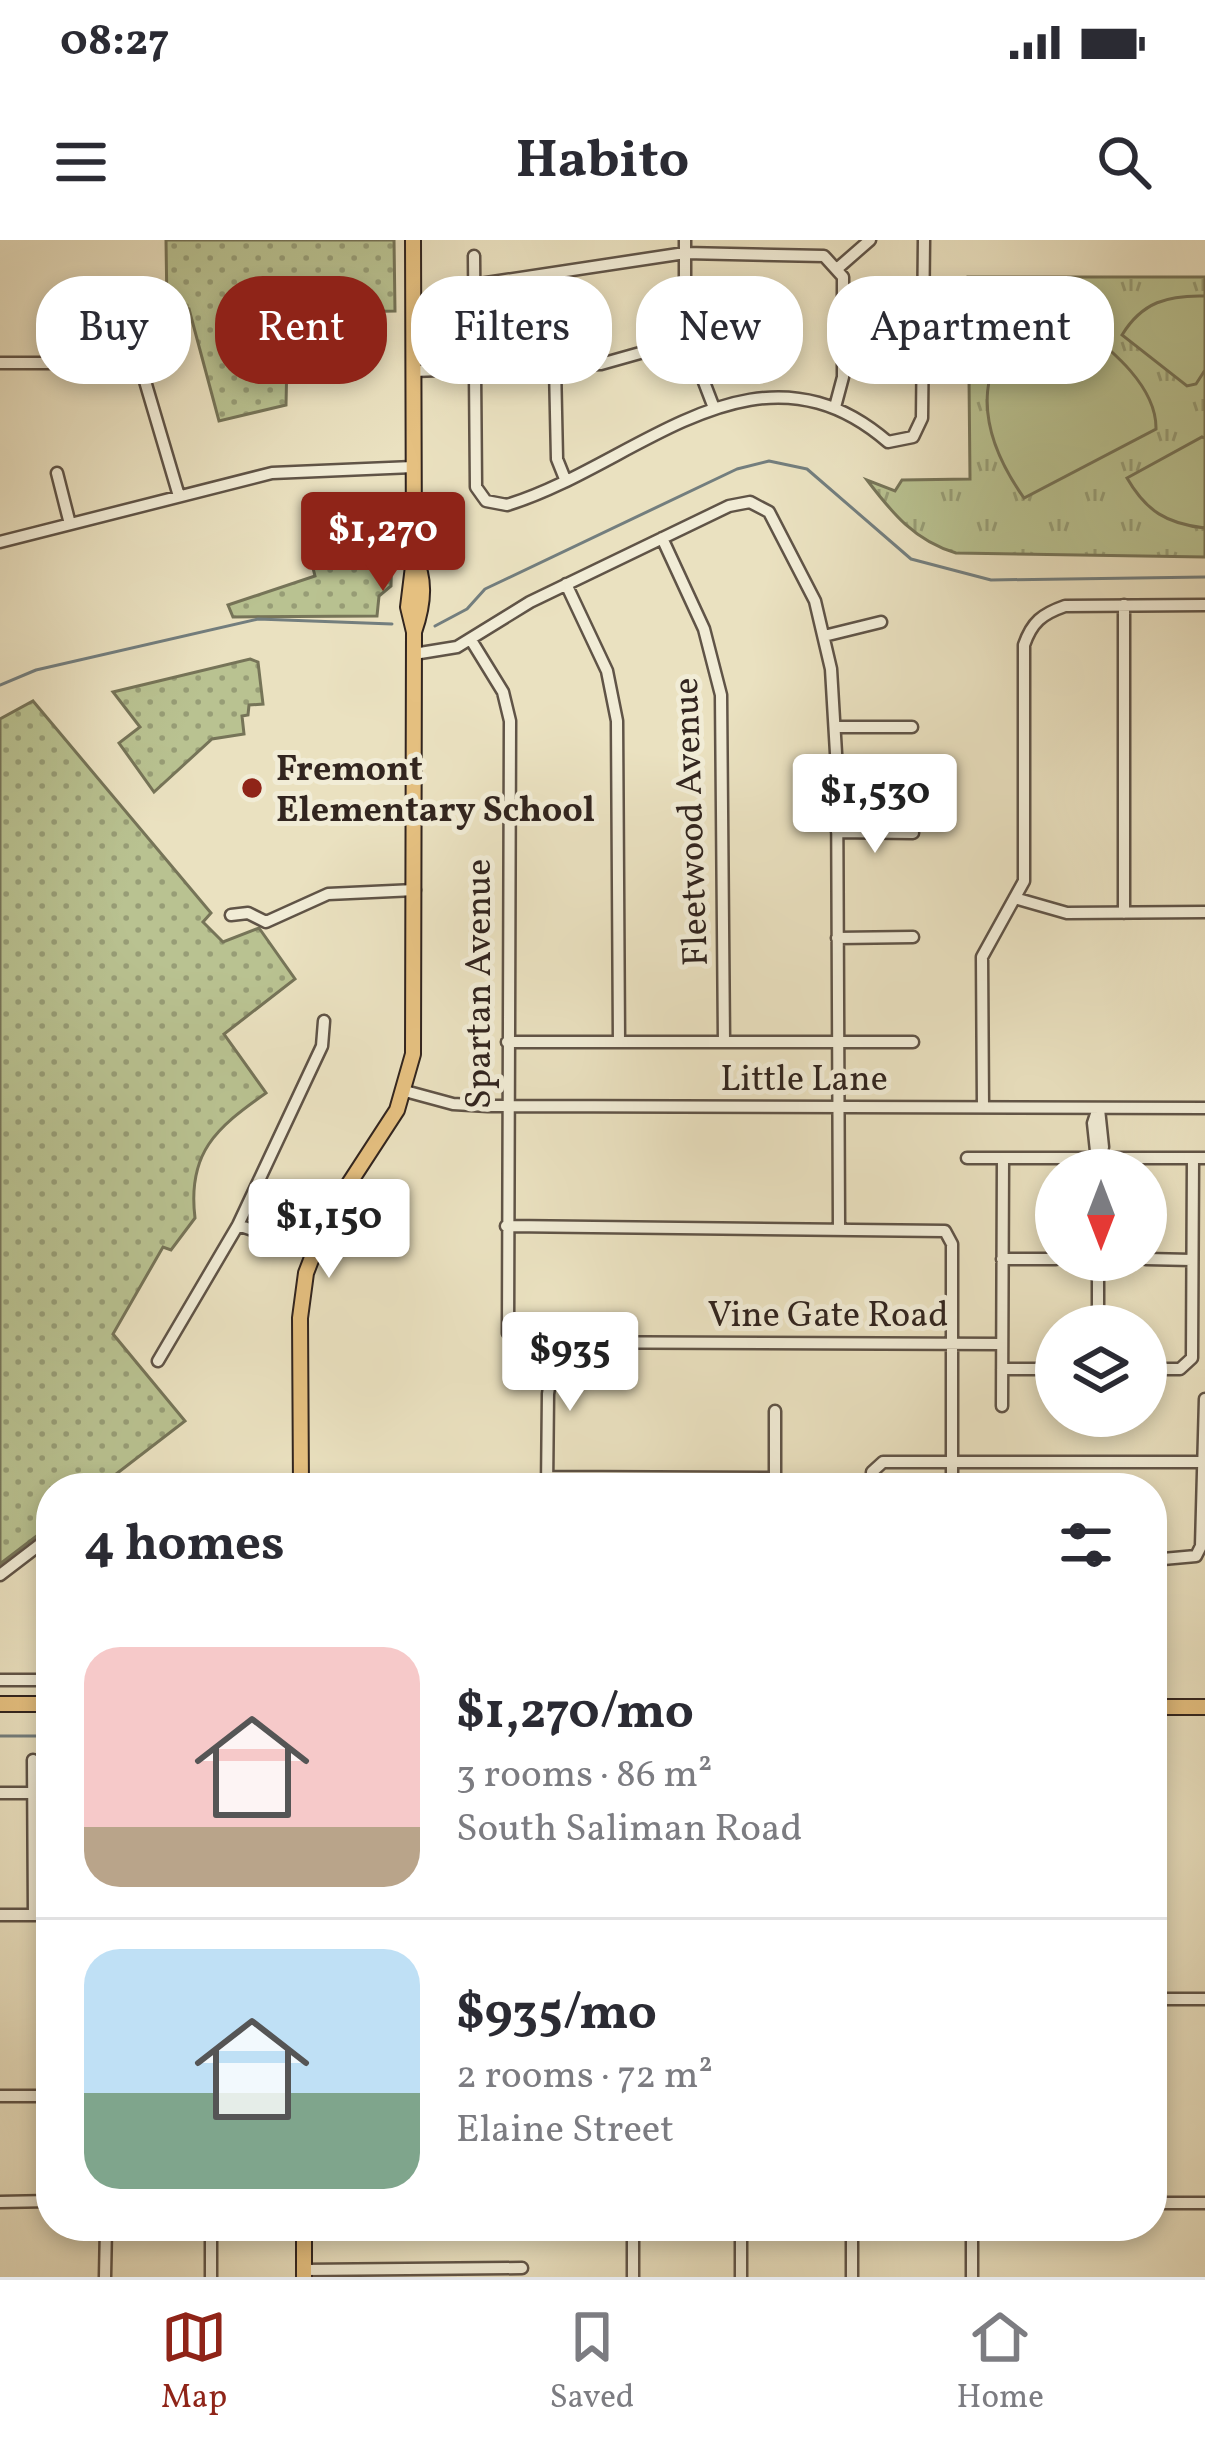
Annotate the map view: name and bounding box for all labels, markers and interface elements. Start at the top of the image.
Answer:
text: 08:27 [60,11,169,74]
text: Habito [516,125,689,200]
icon: menu [48,129,114,195]
icon: search [1091,129,1157,195]
chip: Buy [36,276,191,384]
chip: Rent [215,276,387,384]
chip: Filters [411,276,612,384]
chip: New [636,276,803,384]
chip: Apartment [827,276,1114,384]
pin: $1,270 [285,492,481,594]
text: $1,270 [328,504,438,558]
street label: Fleetwood Avenue [663,677,723,967]
place label: Fremont Elementary School [276,746,595,837]
pin: $1,530 [777,754,973,856]
text: $1,530 [820,766,930,820]
marker: Fremont Elementary School [239,775,265,801]
street label: Spartan Avenue [456,859,506,1109]
street label: Little Lane [720,1056,888,1106]
north arrow [1035,1149,1167,1281]
map controls [1035,1149,1167,1437]
pin: $1,150 [231,1179,427,1281]
text: $1,150 [276,1191,382,1245]
street label: Vine Gate Road [707,1292,949,1342]
button: layers [1035,1305,1167,1437]
pin: $935 [499,1312,641,1414]
text: $935 [529,1324,611,1378]
text: 4 homes [84,1510,285,1581]
icon: filters [1053,1512,1119,1578]
text: $1,270/mo [456,1678,694,1749]
icon: home [180,1695,324,1839]
text: 3 rooms · 86 m² [456,1749,712,1803]
text: South Saliman Road [456,1803,802,1857]
text: $935/mo [456,1979,657,2050]
icon: home [180,1997,324,2141]
text: 2 rooms · 72 m² [456,2050,713,2104]
text: Elaine Street [456,2104,674,2158]
tab: Map [161,2304,227,2422]
tab: Saved [549,2304,634,2422]
tab: Home [957,2304,1044,2422]

